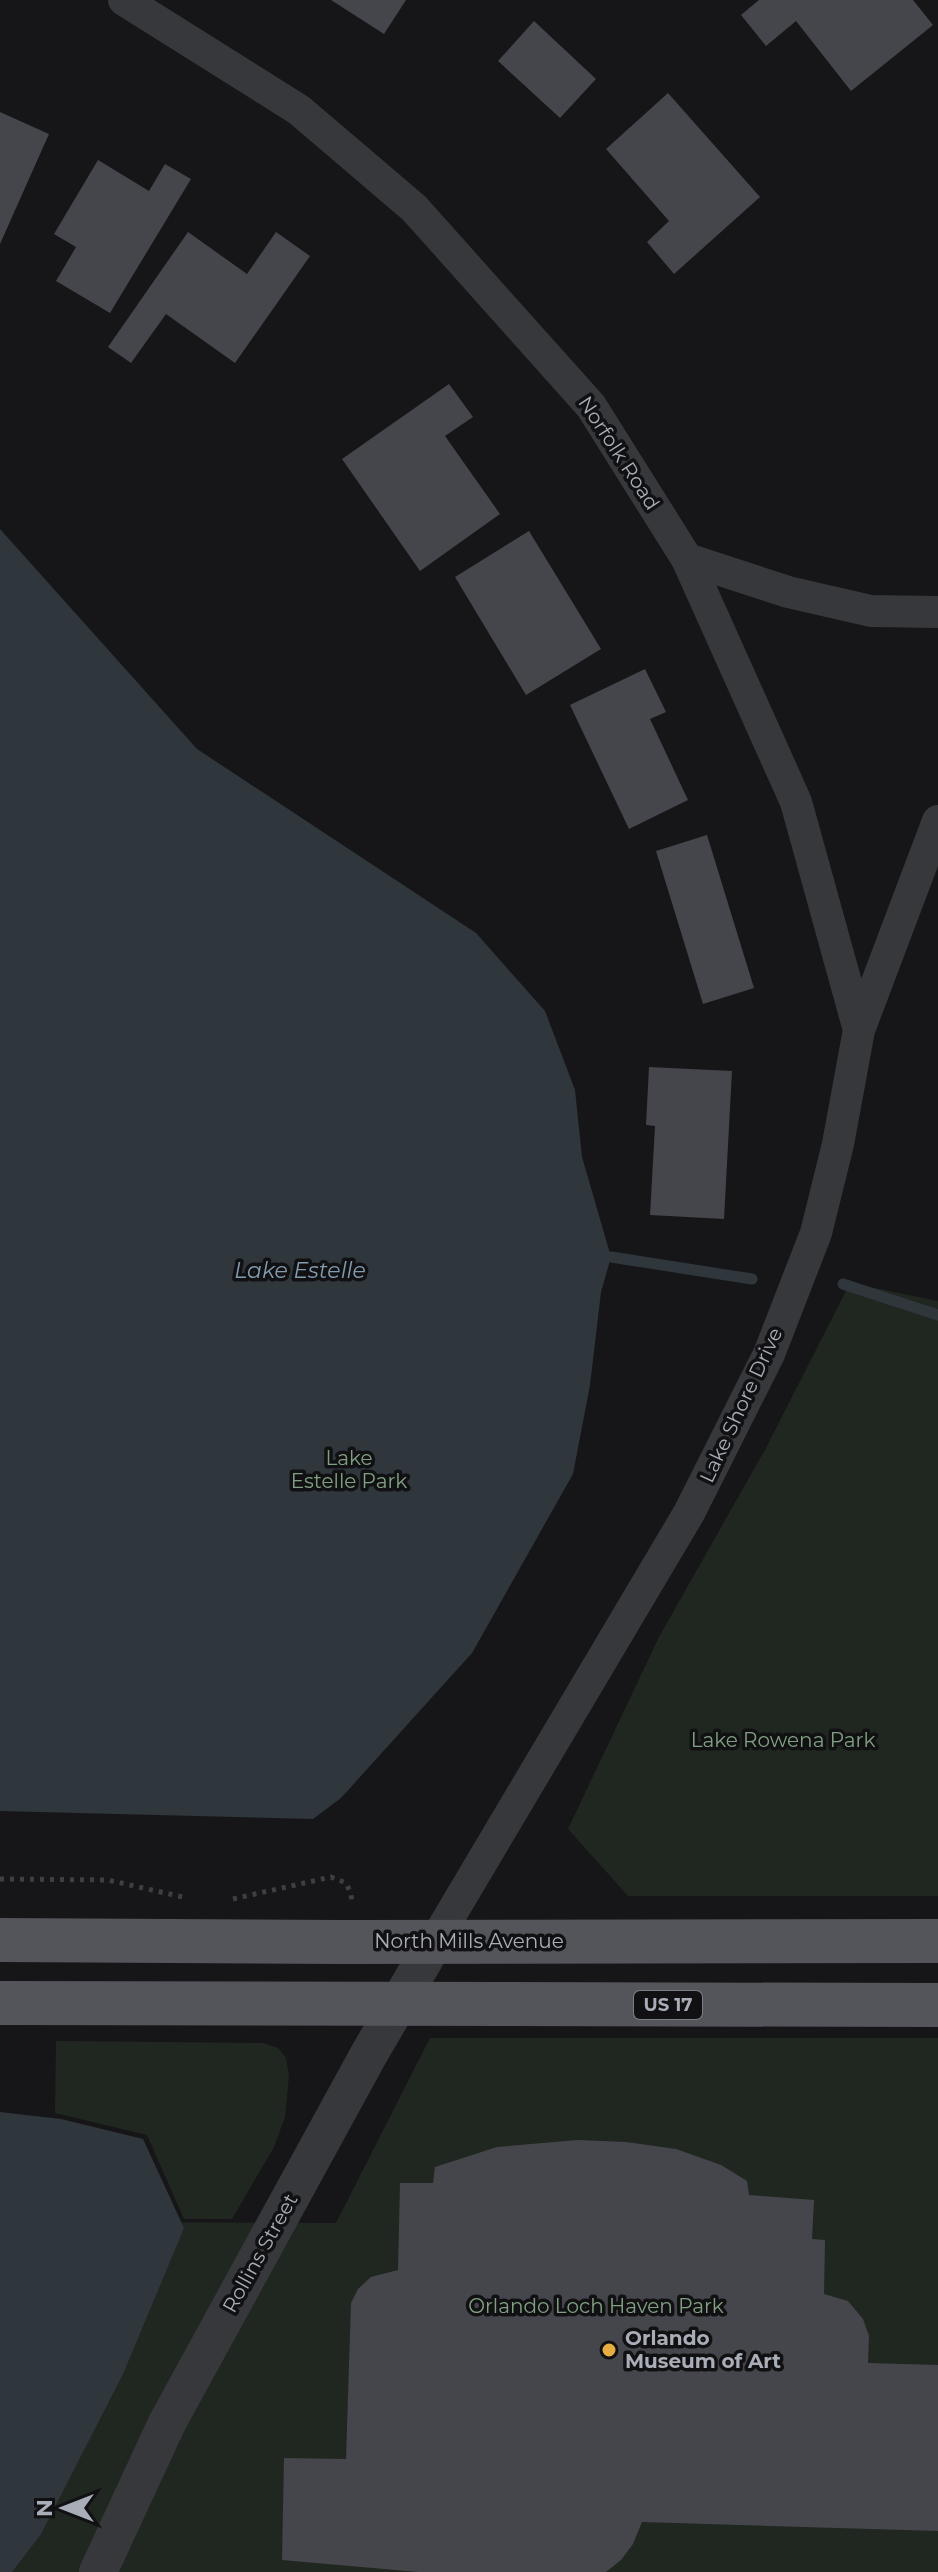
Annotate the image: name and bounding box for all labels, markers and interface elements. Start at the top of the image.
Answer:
street label: Norfolk Road [573,392,665,514]
water label: Lake Estelle [234,1257,366,1284]
street label: Lake Shore Drive [695,1324,787,1486]
park label: Lake Estelle Park [291,1446,407,1493]
park label: Lake Rowena Park [691,1728,875,1752]
street label: North Mills Avenue [374,1929,564,1953]
road number: US 17 [634,1991,702,2019]
street label: Rollins Street [217,2189,303,2317]
park label: Orlando Loch Haven Park [468,2294,724,2318]
place label: Orlando Museum of Art [625,2326,781,2373]
marker: Orlando Museum of Art [600,2341,618,2359]
north arrow [24,2468,104,2548]
text: N [31,2499,58,2517]

